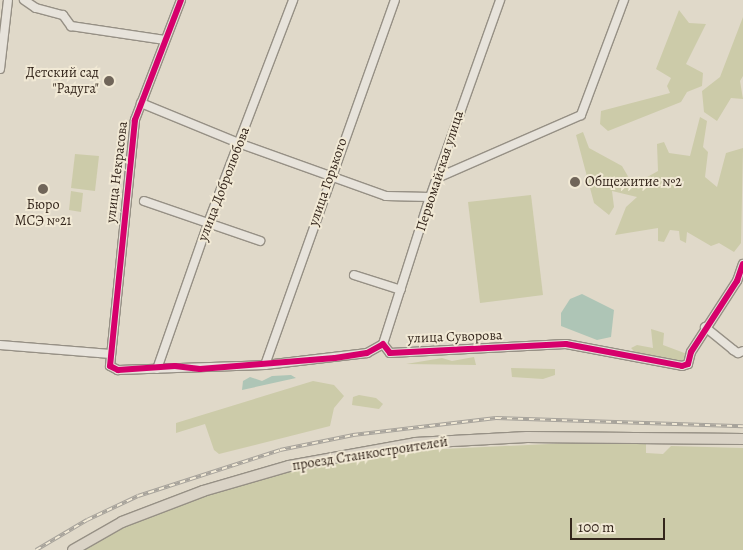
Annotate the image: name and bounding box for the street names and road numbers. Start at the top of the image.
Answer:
street label: Первомайская улица [413,109,467,233]
street label: улица Некрасова [102,120,132,224]
street label: улица Добролюбова [194,124,254,244]
street label: улица Горького [305,136,351,228]
street label: улица Суворова [407,327,503,347]
street label: проезд Станкостроителей [291,433,449,475]

